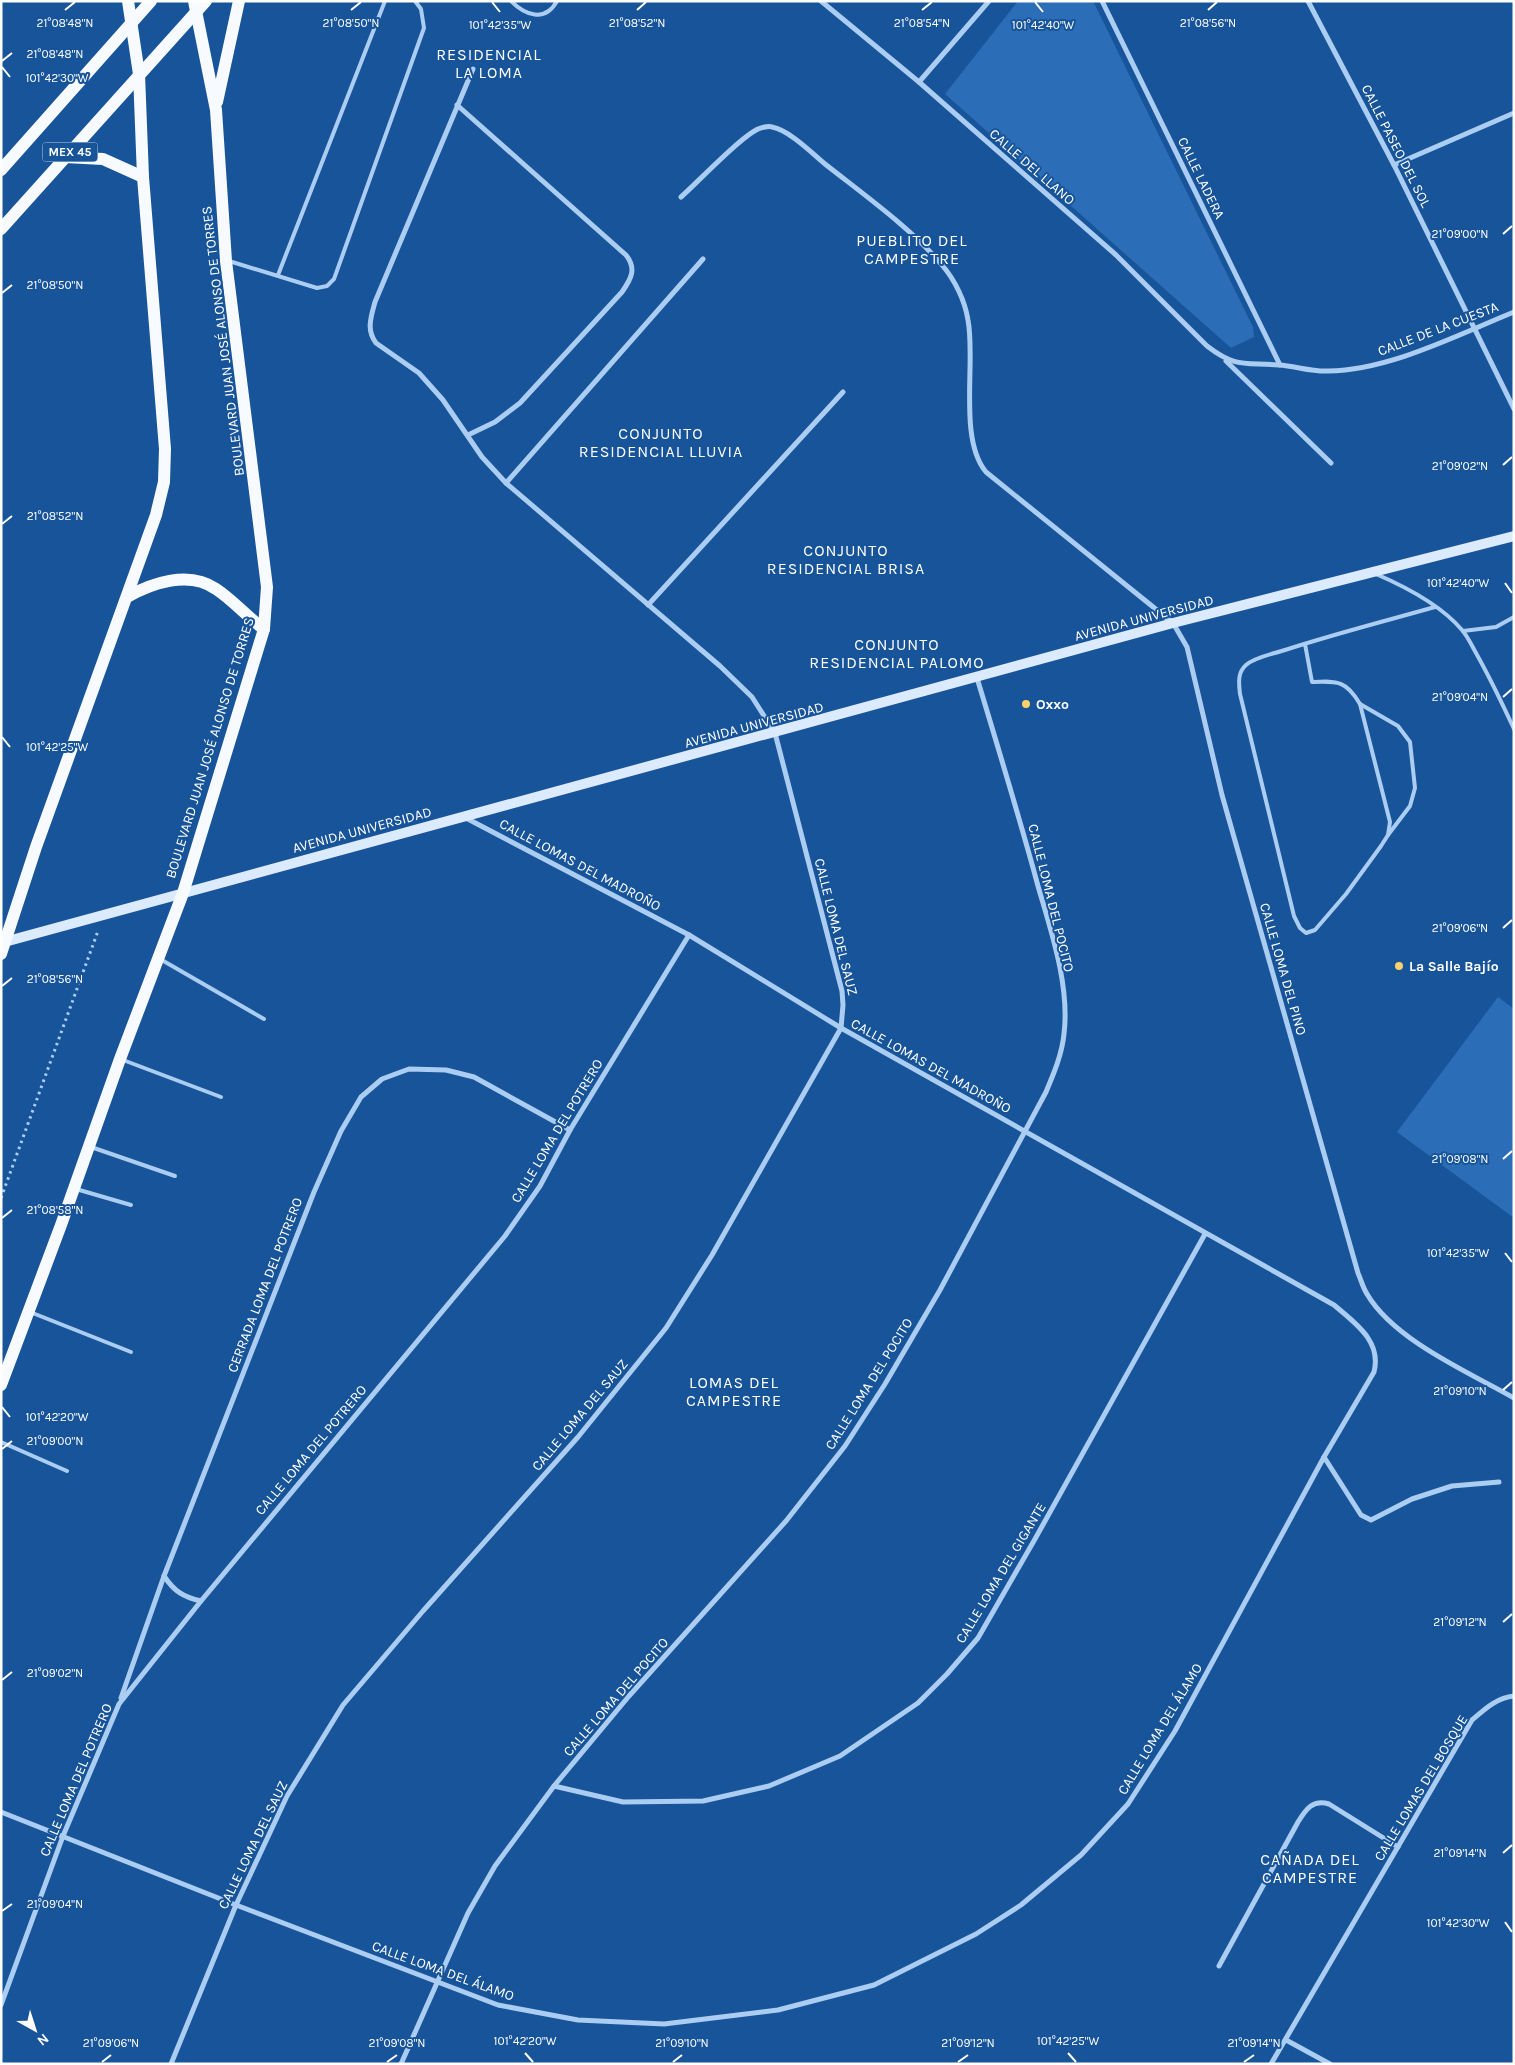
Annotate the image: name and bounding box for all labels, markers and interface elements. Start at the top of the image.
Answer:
text: 21°08'48"N [36,16,94,30]
text: 21°08'50"N [323,16,379,30]
text: 21°08'52"N [609,16,665,30]
text: 21°08'54"N [894,16,950,30]
text: 21°08'56"N [1180,16,1236,30]
text: 101°42'35"W [469,18,532,32]
text: 101°42'40"W [1012,18,1075,32]
district label: RESIDENCIAL LA LOMA [436,45,542,82]
text: 21°08'48"N [26,47,84,61]
text: 101°42'30"W [25,71,89,85]
street label: CALLE PASEO DEL SOL [1358,82,1435,211]
street label: CALLE DEL LLANO [986,125,1078,209]
street label: CALLE LADERA [1174,134,1228,222]
road number: MEX 45 [42,142,98,162]
street label: BOULEVARD JUAN JOSÉ ALONSO DE TORRES [197,205,248,477]
text: 21°09'00"N [1432,227,1488,241]
district label: PUEBLITO DEL CAMPESTRE [856,231,968,268]
text: 21°08'50"N [27,278,83,292]
street label: CALLE DE LA CUESTA [1375,298,1501,360]
district label: CONJUNTO RESIDENCIAL LLUVIA [579,424,743,461]
text: 21°09'02"N [1432,459,1488,473]
text: 21°08'52"N [27,509,83,523]
district label: CONJUNTO RESIDENCIAL BRISA [767,541,925,578]
text: 101°42'40"W [1427,576,1490,590]
street label: AVENIDA UNIVERSIDAD [1073,591,1215,645]
street label: BOULEVARD JUAN JOSÉ ALONSO DE TORRES [161,615,258,881]
district label: CONJUNTO RESIDENCIAL PALOMO [809,635,985,672]
text: 21°09'04"N [1432,690,1488,704]
place label: Oxxo [1036,696,1069,713]
street label: AVENIDA UNIVERSIDAD [683,698,825,752]
marker: Oxxo [1020,698,1032,710]
text: 101°42'25"W [26,740,89,754]
street label: AVENIDA UNIVERSIDAD [291,803,433,857]
street label: CALLE LOMAS DEL MADROÑO [496,815,664,915]
street label: CALLE LOMA DEL POCITO [1024,822,1078,974]
street label: CALLE LOMA DEL SAUZ [811,857,861,997]
street label: CALLE LOMA DEL PINO [1256,901,1310,1037]
text: 21°09'06"N [1432,921,1488,935]
place label: La Salle Bajío [1409,958,1499,975]
marker: La Salle Bajío [1393,960,1405,972]
text: 21°08'56"N [27,972,83,986]
street label: CALLE LOMAS DEL MADROÑO [848,1015,1014,1117]
street label: CALLE LOMA DEL POTRERO [507,1056,607,1206]
text: 21°09'08"N [1431,1152,1489,1166]
street label: CERRADA LOMA DEL POTRERO [224,1195,306,1375]
text: 21°08'58"N [26,1203,84,1217]
text: 101°42'35"W [1427,1246,1490,1260]
street label: CALLE LOMA DEL POCITO [822,1315,916,1453]
street label: CALLE LOMA DEL SAUZ [528,1356,632,1474]
district label: LOMAS DEL CAMPESTRE [686,1373,782,1410]
street label: CALLE LOMA DEL POTRERO [252,1382,370,1518]
text: 21°09'10"N [1433,1384,1487,1398]
text: 101°42'20"W [26,1410,89,1424]
text: 21°09'00"N [27,1434,83,1448]
street label: CALLE LOMA DEL GIGANTE [952,1500,1050,1646]
text: 21°09'12"N [1433,1615,1487,1629]
street label: CALLE LOMA DEL POCITO [560,1634,672,1760]
street label: CALLE LOMA DEL ÁLAMO [1113,1660,1206,1798]
text: 21°09'02"N [27,1666,83,1680]
street label: CALLE LOMA DEL POTRERO [36,1701,116,1859]
street label: CALLE LOMAS DEL BOSQUE [1371,1712,1471,1864]
street label: CALLE LOMA DEL SAUZ [215,1778,291,1912]
text: 21°09'14"N [1433,1846,1487,1860]
district label: CAÑADA DEL CAMPESTRE [1260,1850,1360,1887]
text: 21°09'04"N [27,1897,83,1911]
text: 101°42'30"W [1426,1916,1490,1930]
street label: CALLE LOMA DEL ÁLAMO [370,1936,517,2005]
north arrow [10,2005,60,2055]
text: N [34,2030,52,2049]
text: 101°42'20"W [494,2034,557,2048]
text: 101°42'25"W [1037,2034,1100,2048]
text: 21°09'06"N [83,2036,139,2050]
text: 21°09'08"N [368,2036,426,2050]
text: 21°09'10"N [655,2036,709,2050]
text: 21°09'12"N [941,2036,995,2050]
text: 21°09'14"N [1227,2036,1281,2050]

